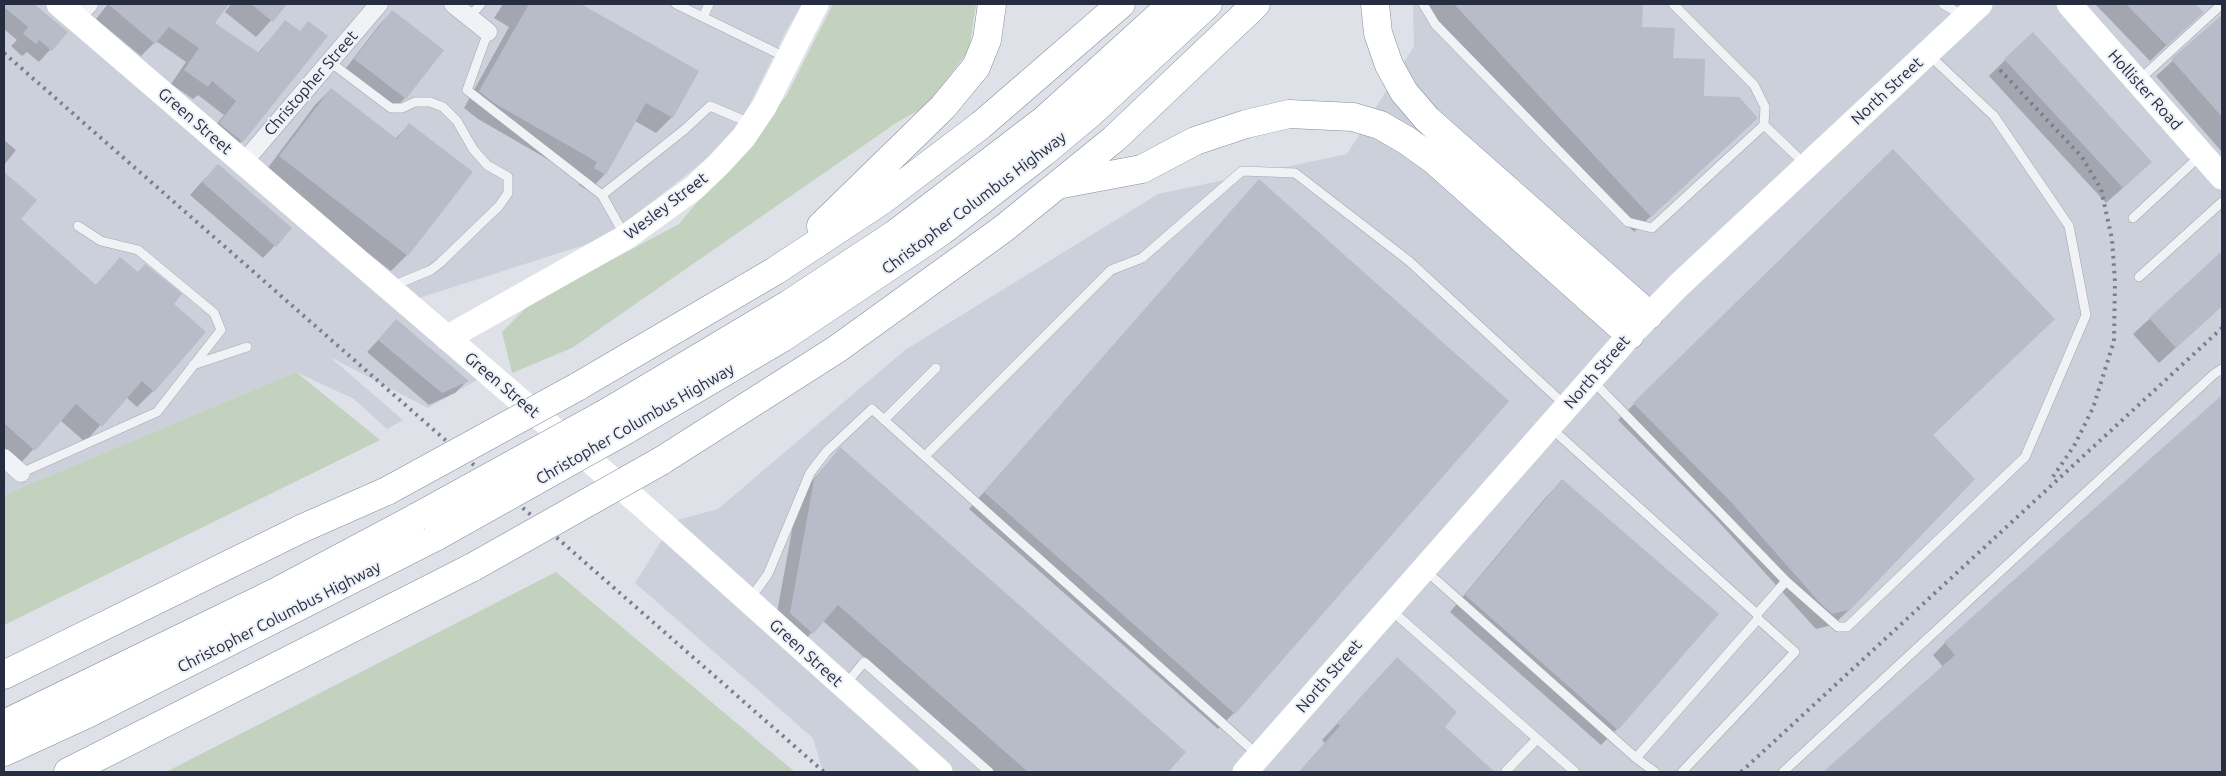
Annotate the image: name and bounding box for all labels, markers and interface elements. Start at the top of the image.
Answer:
street label: Christopher Street [260,26,362,140]
street label: Hollister Road [2104,46,2186,134]
street label: North Street [1847,53,1927,129]
street label: Green Street [154,84,236,158]
street label: Christopher Columbus Highway [878,127,1070,279]
street label: Wesley Street [621,168,711,244]
street label: North Street [1560,332,1634,412]
street label: Green Street [461,348,543,422]
street label: Christopher Columbus Highway [533,359,737,489]
street label: Christopher Columbus Highway [174,557,384,677]
street label: Green Street [765,615,847,691]
street label: North Street [1292,636,1366,716]

